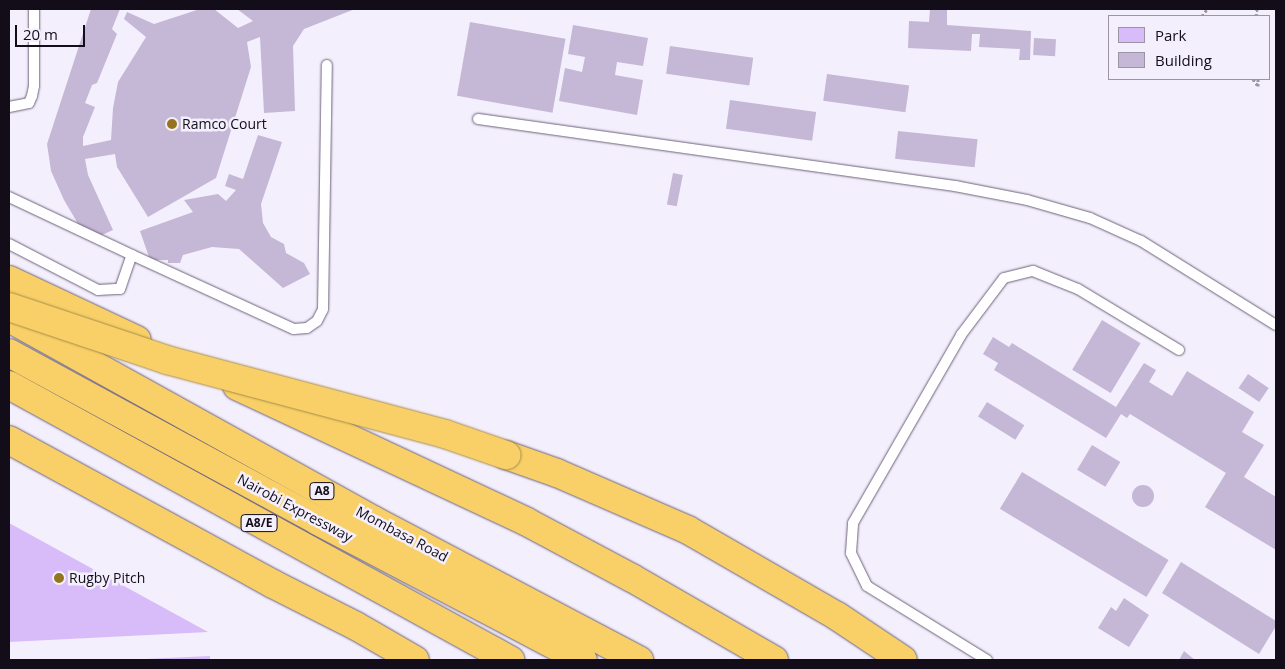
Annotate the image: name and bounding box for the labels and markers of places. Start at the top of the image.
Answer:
place label: Ramco Court [182,116,267,132]
marker: Ramco Court [166,118,178,130]
place label: Rugby Pitch [69,570,145,586]
marker: Rugby Pitch [53,572,65,584]

